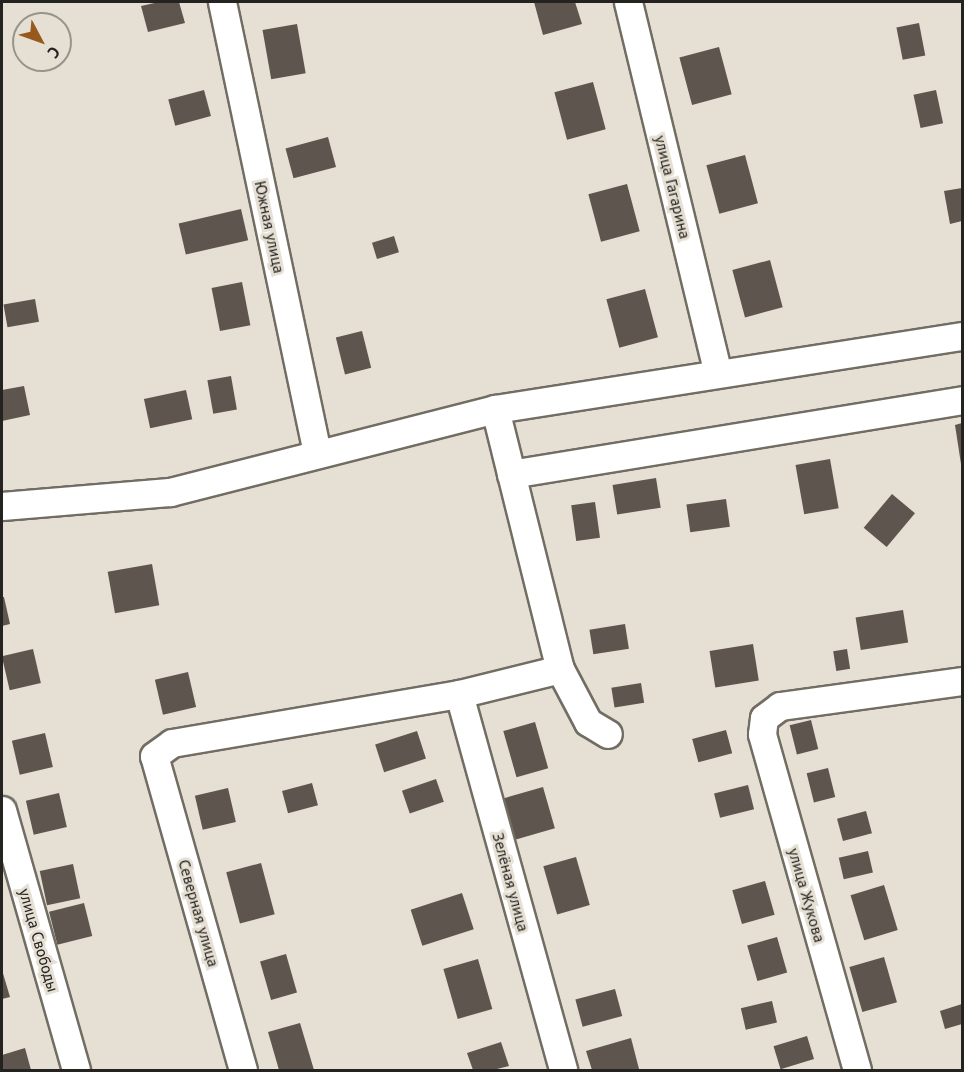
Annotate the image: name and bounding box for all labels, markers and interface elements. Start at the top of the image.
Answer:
north arrow [12,12,72,72]
text: С [44,43,65,62]
street label: улица Гагарина [651,133,695,241]
street label: Южная улица [251,179,289,275]
street label: Зелёная улица [489,830,533,934]
street label: улица Жукова [784,846,830,944]
street label: Северная улица [175,857,223,969]
street label: улица Свободы [15,886,63,994]

